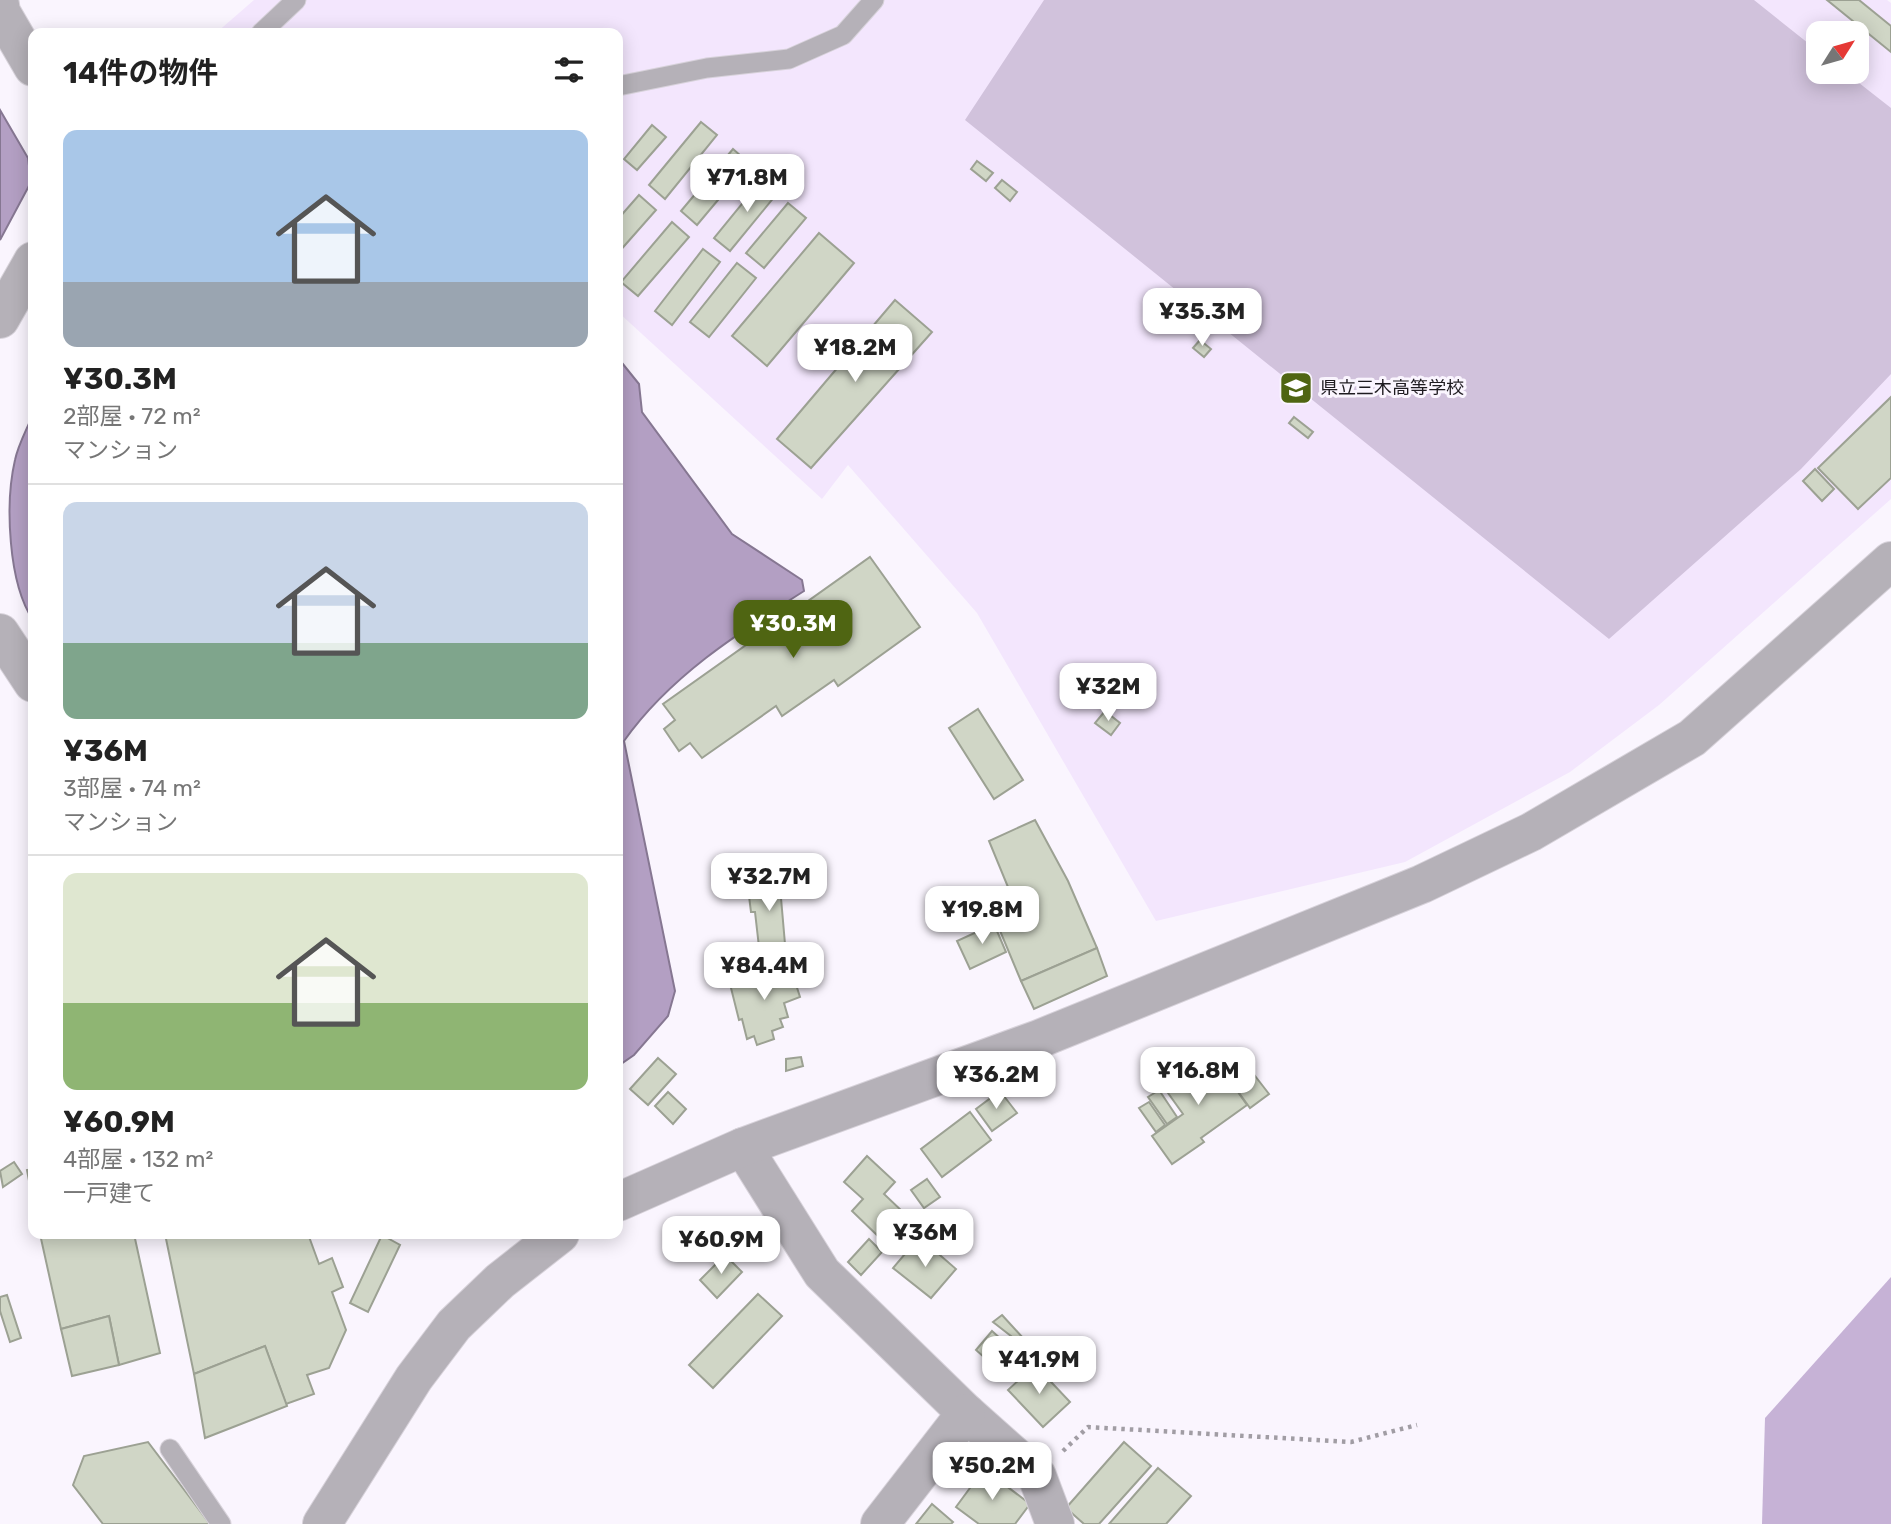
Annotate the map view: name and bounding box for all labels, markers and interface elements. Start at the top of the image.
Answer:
north arrow [1806,21,1869,84]
map controls [1806,21,1869,84]
icon: filters [550,51,588,89]
text: 14件の物件 [63,55,218,91]
pin: ¥71.8M [690,154,804,214]
text: ¥71.8M [706,163,788,191]
icon: home [263,176,389,302]
pin: ¥35.3M [1145,288,1259,348]
text: ¥35.3M [1159,297,1245,325]
pin: ¥18.2M [798,324,912,384]
text: ¥18.2M [813,333,897,361]
text: ¥30.3M [63,361,177,397]
school or university icon: 県立三木高等学校 [1277,369,1315,407]
place label: 県立三木高等学校 [1320,377,1464,399]
text: 2部屋 · 72 m² [63,402,201,430]
text: マンション [63,436,178,464]
icon: home [263,548,389,674]
pin: ¥30.3M [736,600,850,660]
text: ¥30.3M [749,609,837,637]
pin: ¥32M [1067,664,1149,723]
text: ¥32M [1076,672,1141,700]
text: ¥36M [63,733,148,769]
text: 3部屋 · 74 m² [63,774,201,802]
text: マンション [63,808,178,836]
pin: ¥32.7M [712,853,826,913]
text: ¥32.7M [727,862,811,890]
pin: ¥19.8M [925,886,1039,946]
text: ¥19.8M [941,895,1023,923]
icon: home [263,919,389,1045]
pin: ¥84.4M [707,942,821,1002]
text: ¥84.4M [720,951,808,979]
pin: ¥16.8M [1141,1048,1255,1107]
pin: ¥36.2M [939,1052,1053,1111]
text: ¥16.8M [1156,1056,1240,1084]
text: ¥36.2M [953,1060,1039,1088]
text: ¥60.9M [63,1104,175,1140]
text: 4部屋 · 132 m² [63,1145,213,1173]
text: 一戸建て [63,1179,155,1207]
pin: ¥36M [884,1210,966,1269]
pin: ¥60.9M [664,1216,778,1276]
text: ¥36M [892,1218,958,1246]
text: ¥60.9M [678,1225,764,1253]
pin: ¥41.9M [982,1336,1096,1396]
text: ¥41.9M [998,1345,1080,1373]
pin: ¥50.2M [935,1442,1049,1502]
text: ¥50.2M [949,1451,1035,1479]

